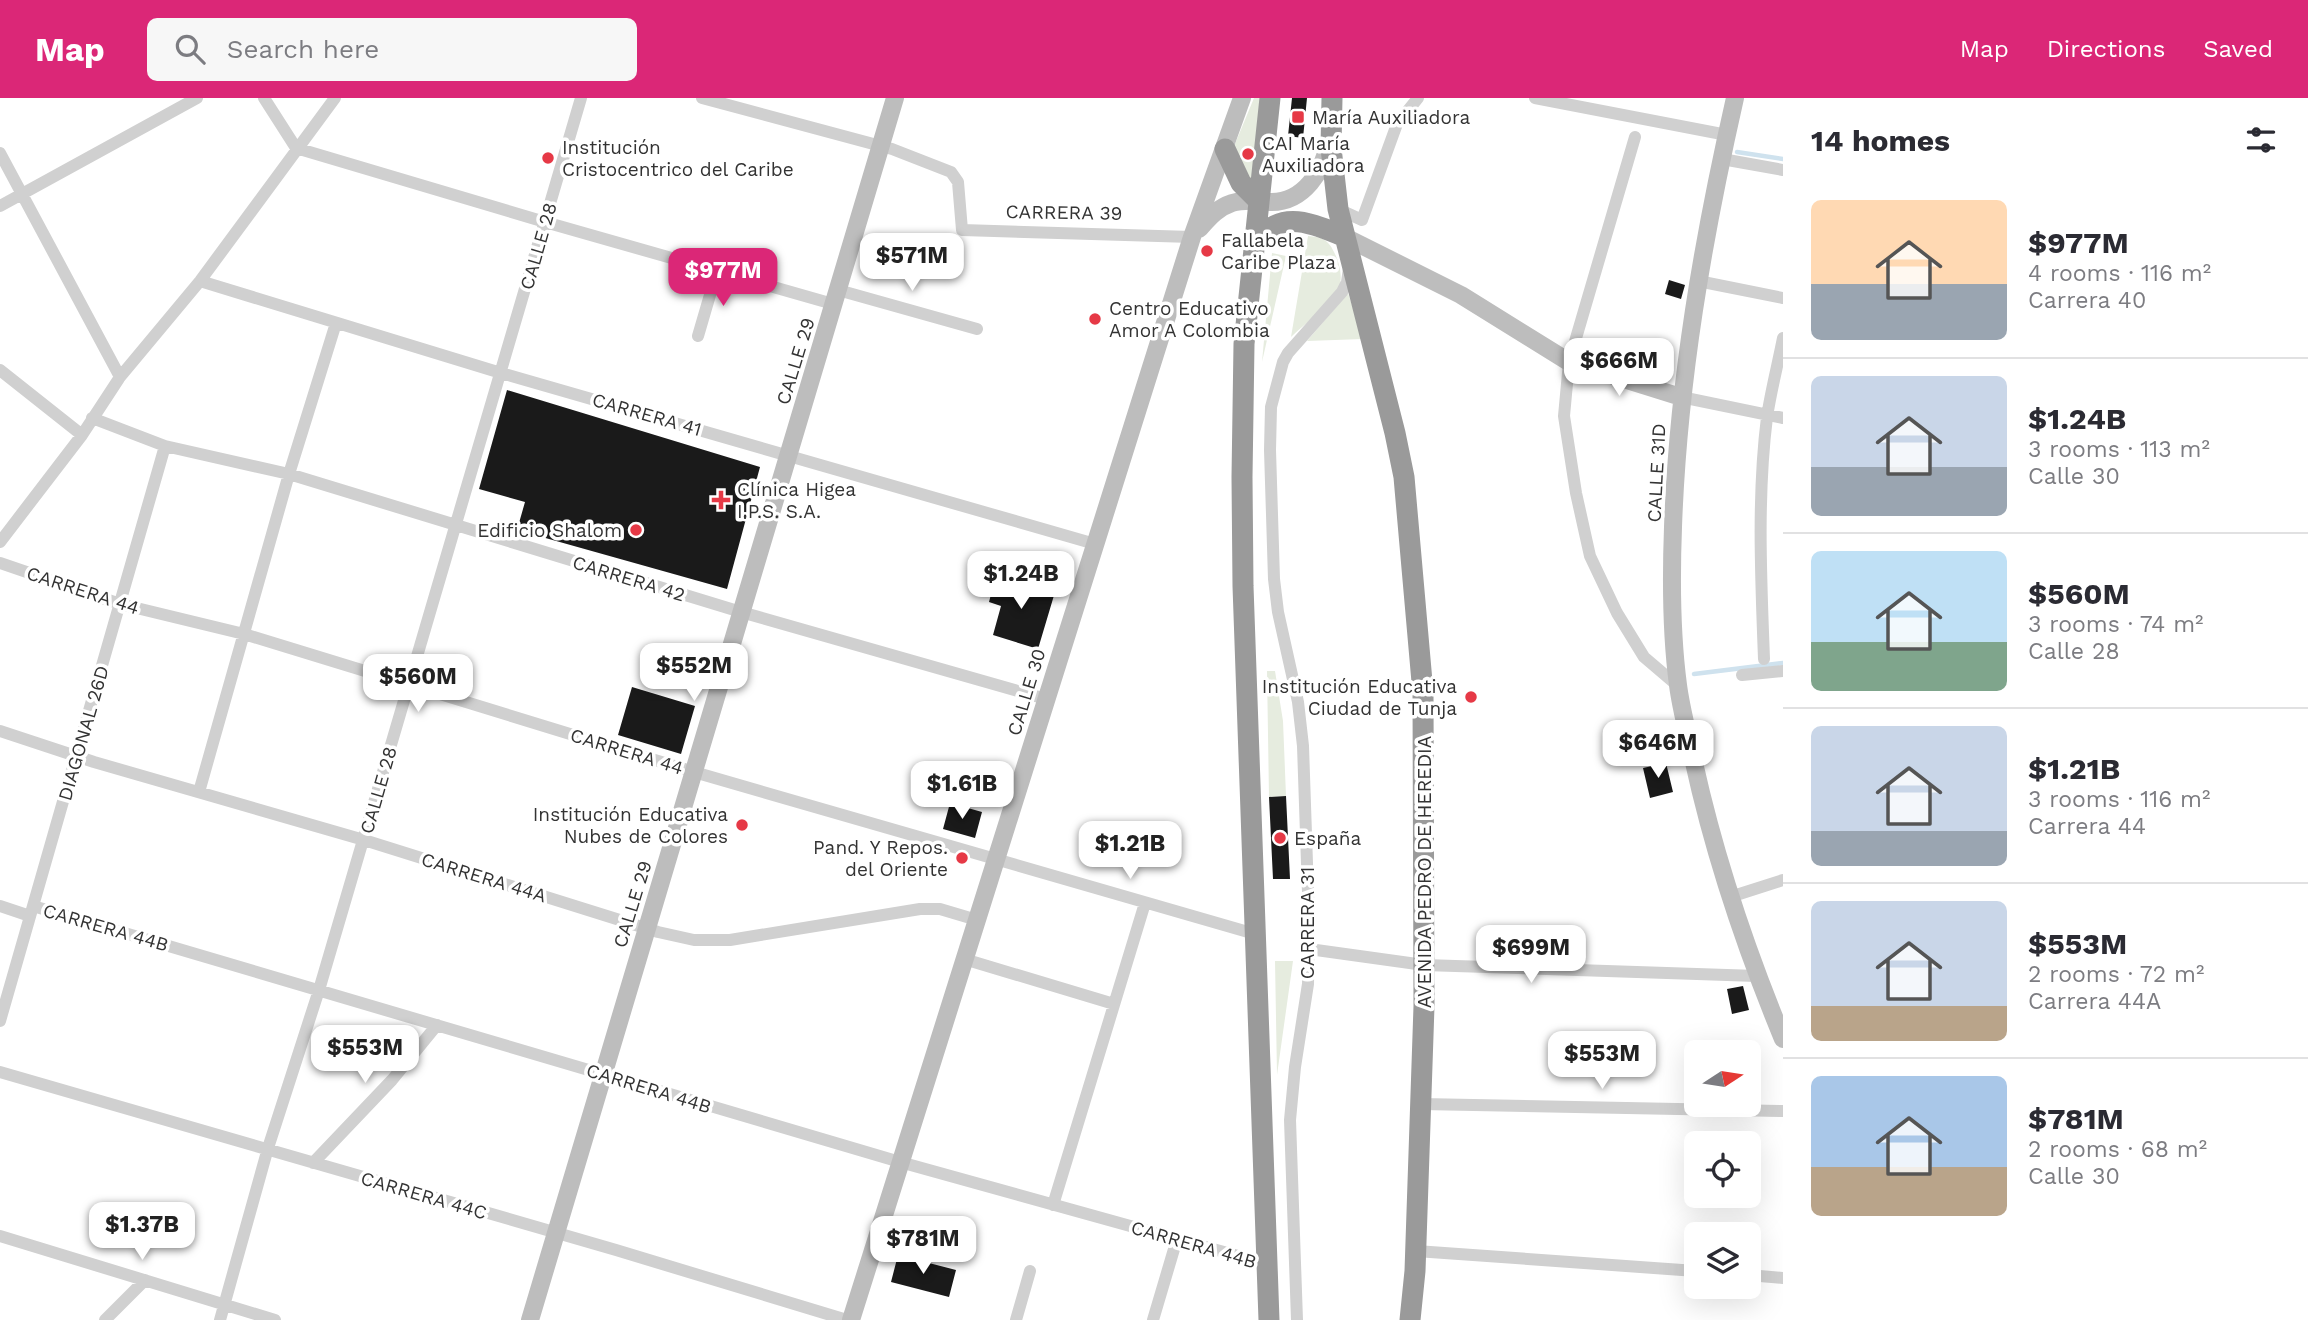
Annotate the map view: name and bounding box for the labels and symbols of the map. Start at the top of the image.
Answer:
place label: María Auxiliadora [1312,106,1470,129]
marker: María Auxiliadora [1290,109,1306,125]
place label: CAI María Auxiliadora [1262,132,1365,177]
place label: Institución Cristocentrico del Caribe [562,136,794,181]
marker: CAI María Auxiliadora [1240,146,1256,162]
marker: Institución Cristocentrico del Caribe [540,150,556,166]
street label: CALLE 28 [515,200,562,292]
street label: CARRERA 39 [1005,200,1123,225]
place label: Fallabela Caribe Plaza [1221,229,1336,274]
pin: $571M [863,234,961,293]
marker: Fallabela Caribe Plaza [1199,243,1215,259]
pin: $977M [674,248,772,308]
place label: Centro Educativo Amor A Colombia [1109,297,1270,342]
marker: Centro Educativo Amor A Colombia [1087,311,1103,327]
street label: CALLE 29 [771,315,820,407]
pin: $666M [1570,338,1668,398]
street label: CARRERA 41 [590,388,704,441]
street label: CALLE 31D [1642,423,1671,523]
place label: Clínica Higea I.P.S. S.A. [737,478,856,523]
marker: Clínica Higea I.P.S. S.A. [711,490,731,510]
place label: Edificio Shalom [477,519,622,542]
marker: Edificio Shalom [628,522,644,538]
street label: CARRERA 42 [570,550,688,607]
pin: $1.24B [964,552,1078,611]
street label: CARRERA 44 [24,561,142,620]
pin: $552M [645,644,743,703]
street label: CALLE 30 [1002,646,1051,738]
pin: $560M [369,654,467,714]
street label: DIAGONAL 26D [53,663,114,803]
place label: Institución Educativa Ciudad de Tunja [1262,675,1457,720]
marker: Institución Educativa Ciudad de Tunja [1463,689,1479,705]
pin: $646M [1609,720,1707,780]
street label: CARRERA 44 [568,723,686,780]
street label: AVENIDA PEDRO DE HEREDIA [1413,735,1436,1008]
street label: CALLE 28 [355,744,402,836]
pin: $1.61B [905,762,1019,821]
place label: Institución Educativa Nubes de Colores [533,803,728,848]
marker: Institución Educativa Nubes de Colores [734,817,750,833]
pin: $1.21B [1073,822,1187,881]
place label: España [1294,827,1362,850]
marker: España [1272,830,1288,846]
place label: Pand. Y Repos. del Oriente [813,836,948,881]
street label: CARRERA 44A [419,848,550,908]
marker: Pand. Y Repos. del Oriente [954,850,970,866]
street label: CALLE 29 [608,858,657,950]
street label: CARRERA 31 [1296,867,1319,979]
street label: CARRERA 44B [40,899,171,956]
pin: $699M [1482,926,1580,985]
pin: $553M [316,1026,414,1085]
pin: $553M [1553,1032,1651,1091]
north arrow [1684,1040,1760,1116]
street label: CARRERA 44B [584,1059,714,1118]
street label: CARRERA 44C [358,1166,490,1224]
pin: $1.37B [85,1202,199,1262]
pin: $781M [874,1216,972,1276]
street label: CARRERA 44B [1128,1216,1259,1273]

